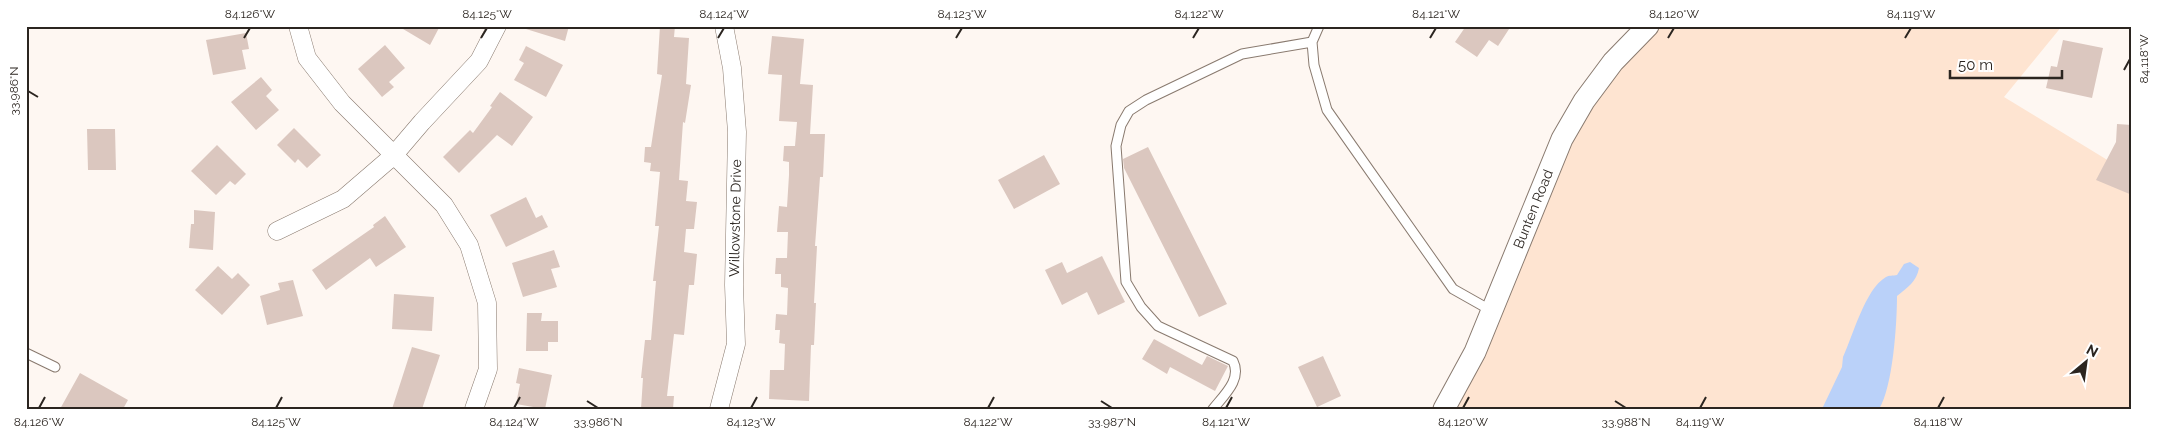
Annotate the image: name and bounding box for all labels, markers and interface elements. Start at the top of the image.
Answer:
text: 84.126°W [225,7,276,21]
text: 84.125°W [462,7,512,21]
text: 84.124°W [699,7,749,21]
text: 84.123°W [937,7,987,21]
text: 84.122°W [1174,7,1224,21]
text: 84.121°W [1412,7,1460,21]
text: 84.120°W [1649,7,1700,21]
text: 84.119°W [1887,7,1936,21]
text: 84.118°W [2137,34,2151,84]
scale bar [1950,48,2063,80]
text: 50 m [1958,56,1993,74]
text: 33.986°N [7,67,21,115]
street label: Willowstone Drive [726,159,744,277]
street label: Bunten Road [1510,167,1556,251]
north arrow [2060,338,2110,388]
text: N [2084,341,2101,360]
text: 84.126°W [14,415,65,429]
text: 84.125°W [251,415,301,429]
text: 84.124°W [489,415,539,429]
text: 33.986°N [574,415,622,429]
text: 84.123°W [726,415,776,429]
text: 84.122°W [963,415,1013,429]
text: 33.987°N [1088,415,1136,429]
text: 84.121°W [1202,415,1250,429]
text: 84.120°W [1438,415,1489,429]
text: 33.988°N [1602,415,1650,429]
text: 84.119°W [1676,415,1725,429]
text: 84.118°W [1913,415,1963,429]

